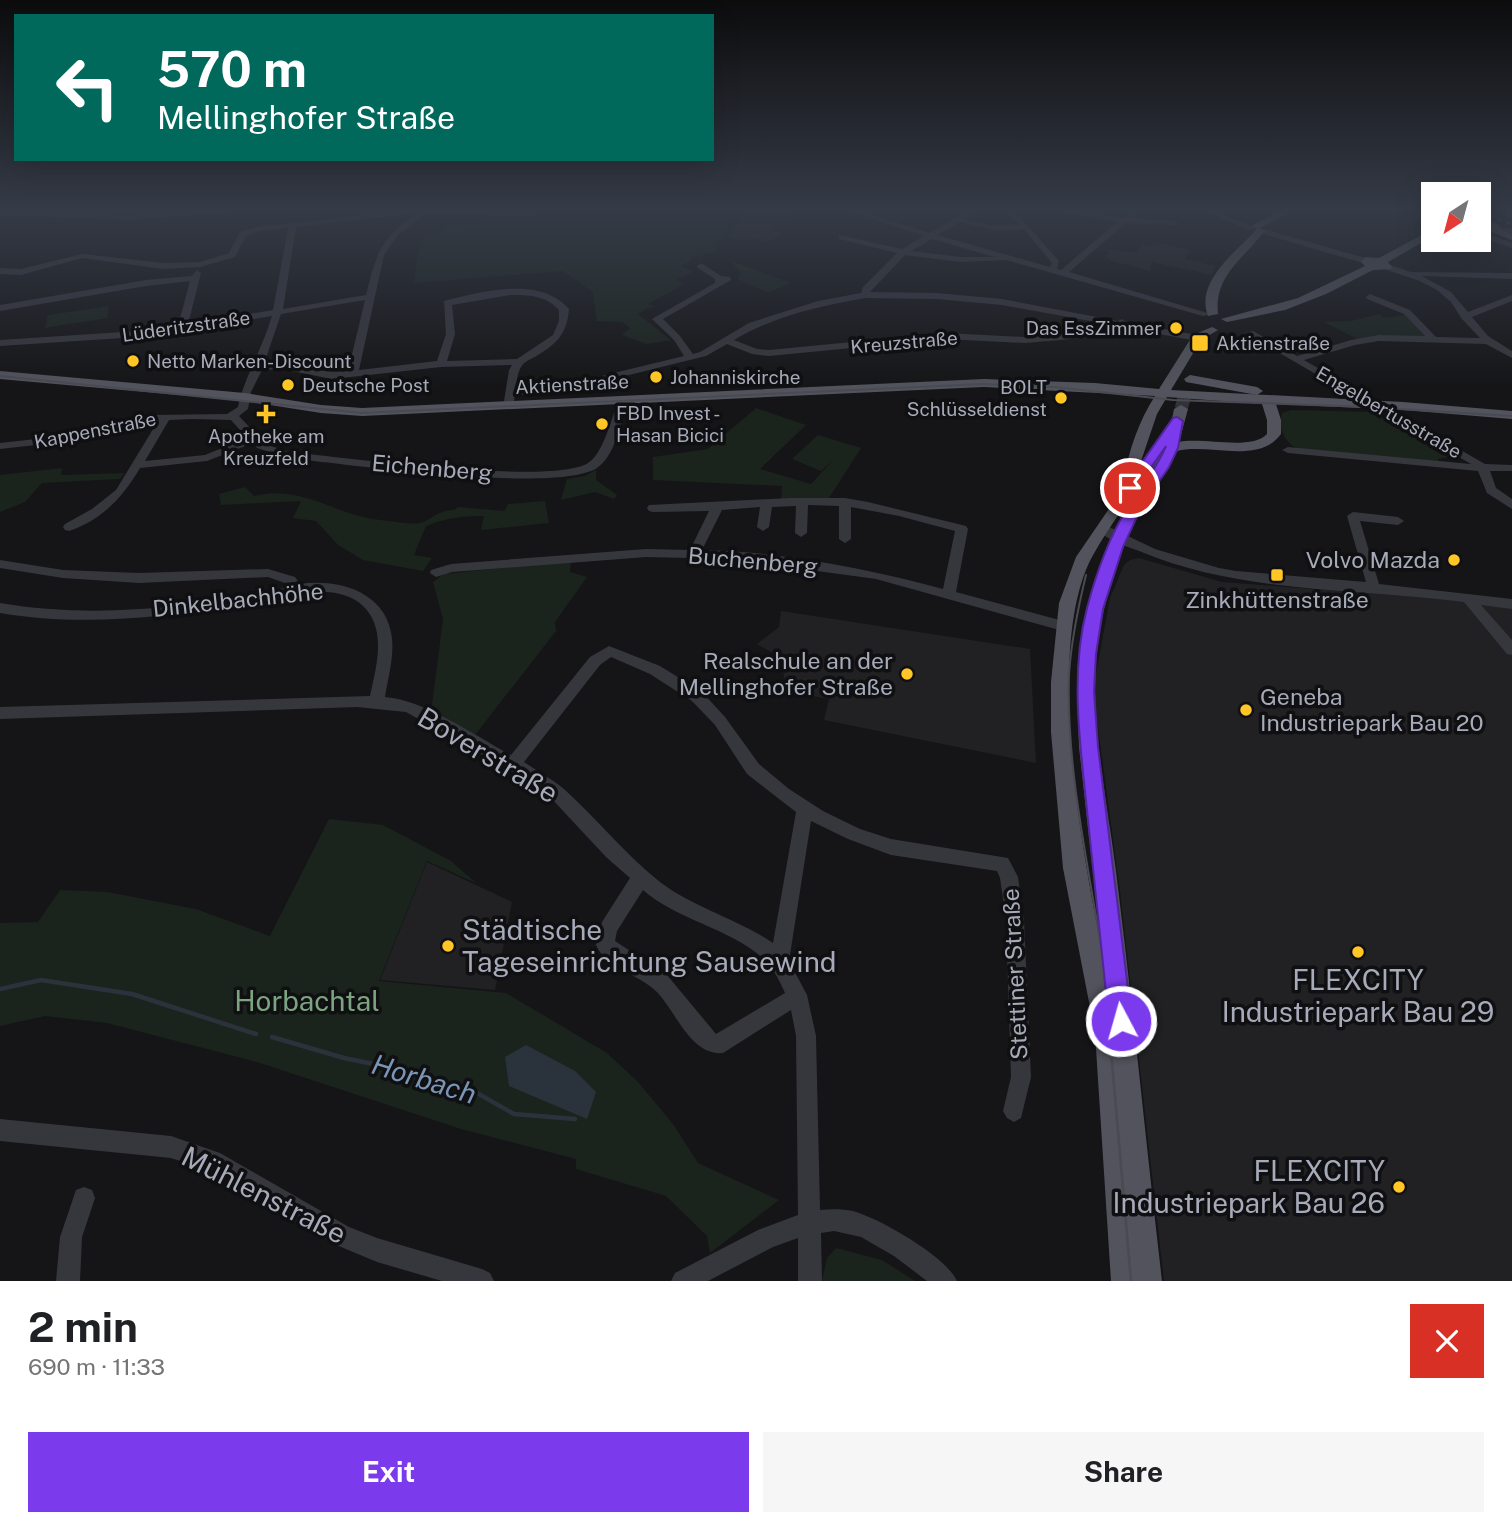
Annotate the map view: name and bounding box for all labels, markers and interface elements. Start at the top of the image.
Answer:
text: 570 m [157,40,307,98]
icon: left [42,42,133,133]
text: Mellinghofer Straße [157,99,455,136]
north arrow [1421,182,1491,252]
map controls [1421,182,1491,252]
street label: Lüderitzstraße [121,306,251,346]
place label: Das EssZimmer [1026,317,1162,339]
marker: Das EssZimmer [1168,320,1184,336]
street label: Kreuzstraße [849,326,959,358]
place label: Aktienstraße [1216,332,1330,354]
marker: Aktienstraße [1190,333,1210,353]
place label: Netto Marken-Discount [147,350,352,372]
marker: Netto Marken-Discount [125,353,141,369]
street label: Engelbertusstraße [1313,361,1465,463]
place label: Johanniskirche [670,366,801,388]
marker: Johanniskirche [648,369,664,385]
street label: Aktienstraße [515,370,629,398]
place label: Deutsche Post [302,374,430,396]
place label: BOLT Schlüsseldienst [907,376,1047,420]
marker: Deutsche Post [280,377,296,393]
marker: BOLT Schlüsseldienst [1053,390,1069,406]
place label: FBD Invest - Hasan Bicici [616,402,724,446]
marker: Apotheke am Kreuzfeld [258,406,274,422]
street label: Kappenstraße [32,407,158,453]
marker: FBD Invest - Hasan Bicici [594,416,610,432]
place label: Apotheke am Kreuzfeld [208,425,324,469]
street label: Eichenberg [370,449,494,486]
pin [1100,458,1160,518]
icon: arrive [1111,469,1149,507]
street label: Buchenberg [687,541,819,580]
place label: Volvo Mazda [1306,546,1440,573]
marker: Volvo Mazda [1446,552,1462,568]
marker: Zinkhüttenstraße [1269,567,1285,583]
street label: Dinkelbachhöhe [151,577,325,622]
place label: Zinkhüttenstraße [1185,586,1369,613]
place label: Realschule an der Mellinghofer Straße [679,647,893,700]
marker: Realschule an der Mellinghofer Straße [899,666,915,682]
place label: Geneba Industriepark Bau 20 [1260,683,1484,736]
street label: Boverstraße [412,700,564,809]
marker: Geneba Industriepark Bau 20 [1238,702,1254,718]
street label: Stettiner Straße [997,888,1032,1060]
place label: Städtische Tageseinrichtung Sausewind [462,913,837,978]
marker: Städtische Tageseinrichtung Sausewind [440,938,456,954]
marker: FLEXCITY Industriepark Bau 29 [1350,944,1366,960]
place label: FLEXCITY Industriepark Bau 29 [1222,963,1494,1028]
park label: Horbachtal [234,984,380,1017]
position arrow [1084,984,1158,1058]
water label: Horbach [368,1047,480,1110]
street label: Mühlenstraße [177,1139,352,1250]
place label: FLEXCITY Industriepark Bau 26 [1113,1154,1385,1219]
marker: FLEXCITY Industriepark Bau 26 [1391,1179,1407,1195]
text: 2 min [28,1302,138,1351]
button: close [1410,1304,1484,1378]
text: 690 m · 11:33 [28,1353,165,1380]
button: Exit [28,1432,749,1512]
button: Share [763,1432,1484,1512]

